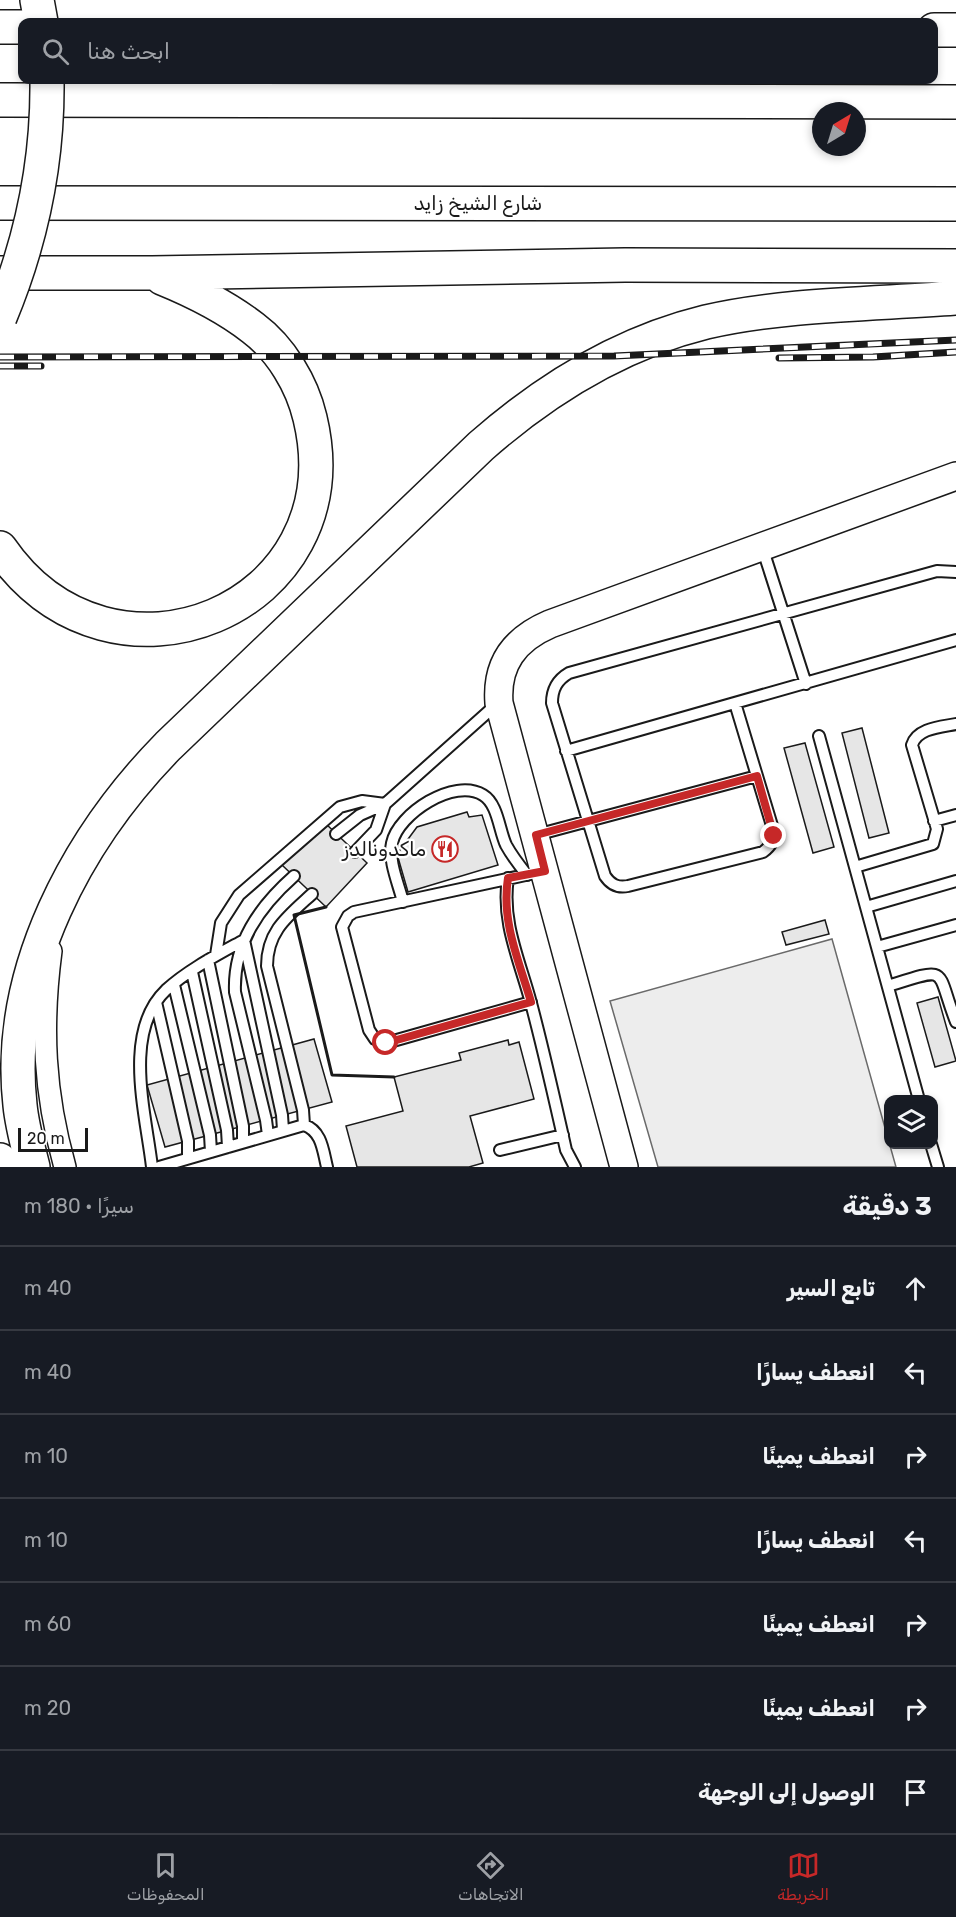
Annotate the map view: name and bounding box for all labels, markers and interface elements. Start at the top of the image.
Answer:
search box [18,18,938,84]
icon: search [39,35,72,68]
text: ابحث هنا [87,38,170,65]
north arrow [812,102,866,156]
street label: شارع الشيخ زايد [414,191,542,217]
route end [760,822,786,848]
restaurant icon: ماكدونالدز [430,834,460,864]
place label: ماكدونالدز [342,837,426,861]
route start [372,1029,398,1055]
map controls [884,1095,938,1149]
button: layers [884,1095,938,1149]
scale bar [18,1125,88,1152]
text: 20 m [27,1129,65,1148]
text: 3 دقيقة [843,1191,932,1222]
text: سيرًا · 180 m [24,1194,134,1218]
icon: ahead [899,1272,932,1305]
text: تابع السير [787,1275,875,1302]
text: 40 m [24,1276,72,1300]
icon: left [899,1356,932,1389]
text: انعطف يسارًا [756,1359,875,1386]
text: 40 m [24,1360,72,1384]
icon: right [899,1440,932,1473]
text: انعطف يمينًا [762,1443,875,1470]
text: 10 m [24,1444,68,1468]
icon: left [899,1524,932,1557]
text: انعطف يسارًا [756,1527,875,1554]
text: 10 m [24,1528,68,1552]
icon: right [899,1608,932,1641]
text: انعطف يمينًا [762,1611,875,1638]
text: 60 m [24,1612,71,1636]
icon: right [899,1692,932,1725]
text: انعطف يمينًا [762,1695,875,1722]
text: 20 m [24,1696,71,1720]
icon: arrive [899,1776,932,1809]
text: الوصول إلى الوجهة [698,1779,875,1806]
tab: المحفوظات [127,1849,205,1904]
tab: الاتجاهات [458,1849,524,1904]
tab: الخريطة [777,1849,829,1904]

